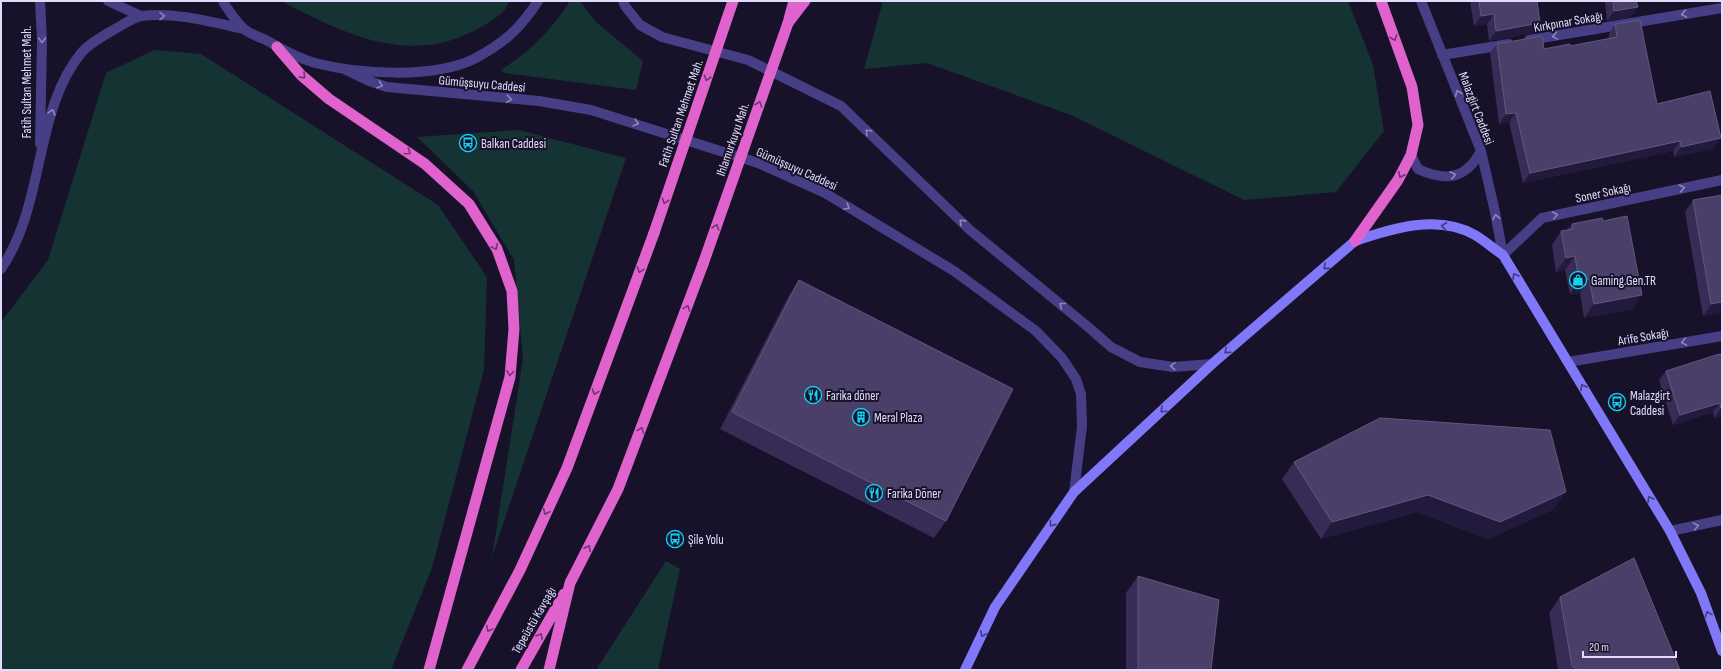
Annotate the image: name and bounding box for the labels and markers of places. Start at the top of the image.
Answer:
bus stop icon: Balkan Caddesi [458,133,478,153]
place label: Balkan Caddesi [481,136,546,152]
shop icon: Gaming.Gen.TR [1568,270,1588,290]
place label: Gaming.Gen.TR [1591,273,1656,289]
restaurant icon: Farika döner [803,385,823,405]
place label: Farika döner [826,388,879,404]
place label: Malazgirt Caddesi [1630,388,1670,419]
bus stop icon: Malazgirt Caddesi [1607,392,1627,412]
building icon: Meral Plaza [851,407,871,427]
place label: Meral Plaza [874,410,923,426]
restaurant icon: Farika Döner [864,483,884,503]
place label: Farika Döner [887,486,941,502]
bus stop icon: Şile Yolu [665,529,685,549]
place label: Şile Yolu [688,532,724,548]

